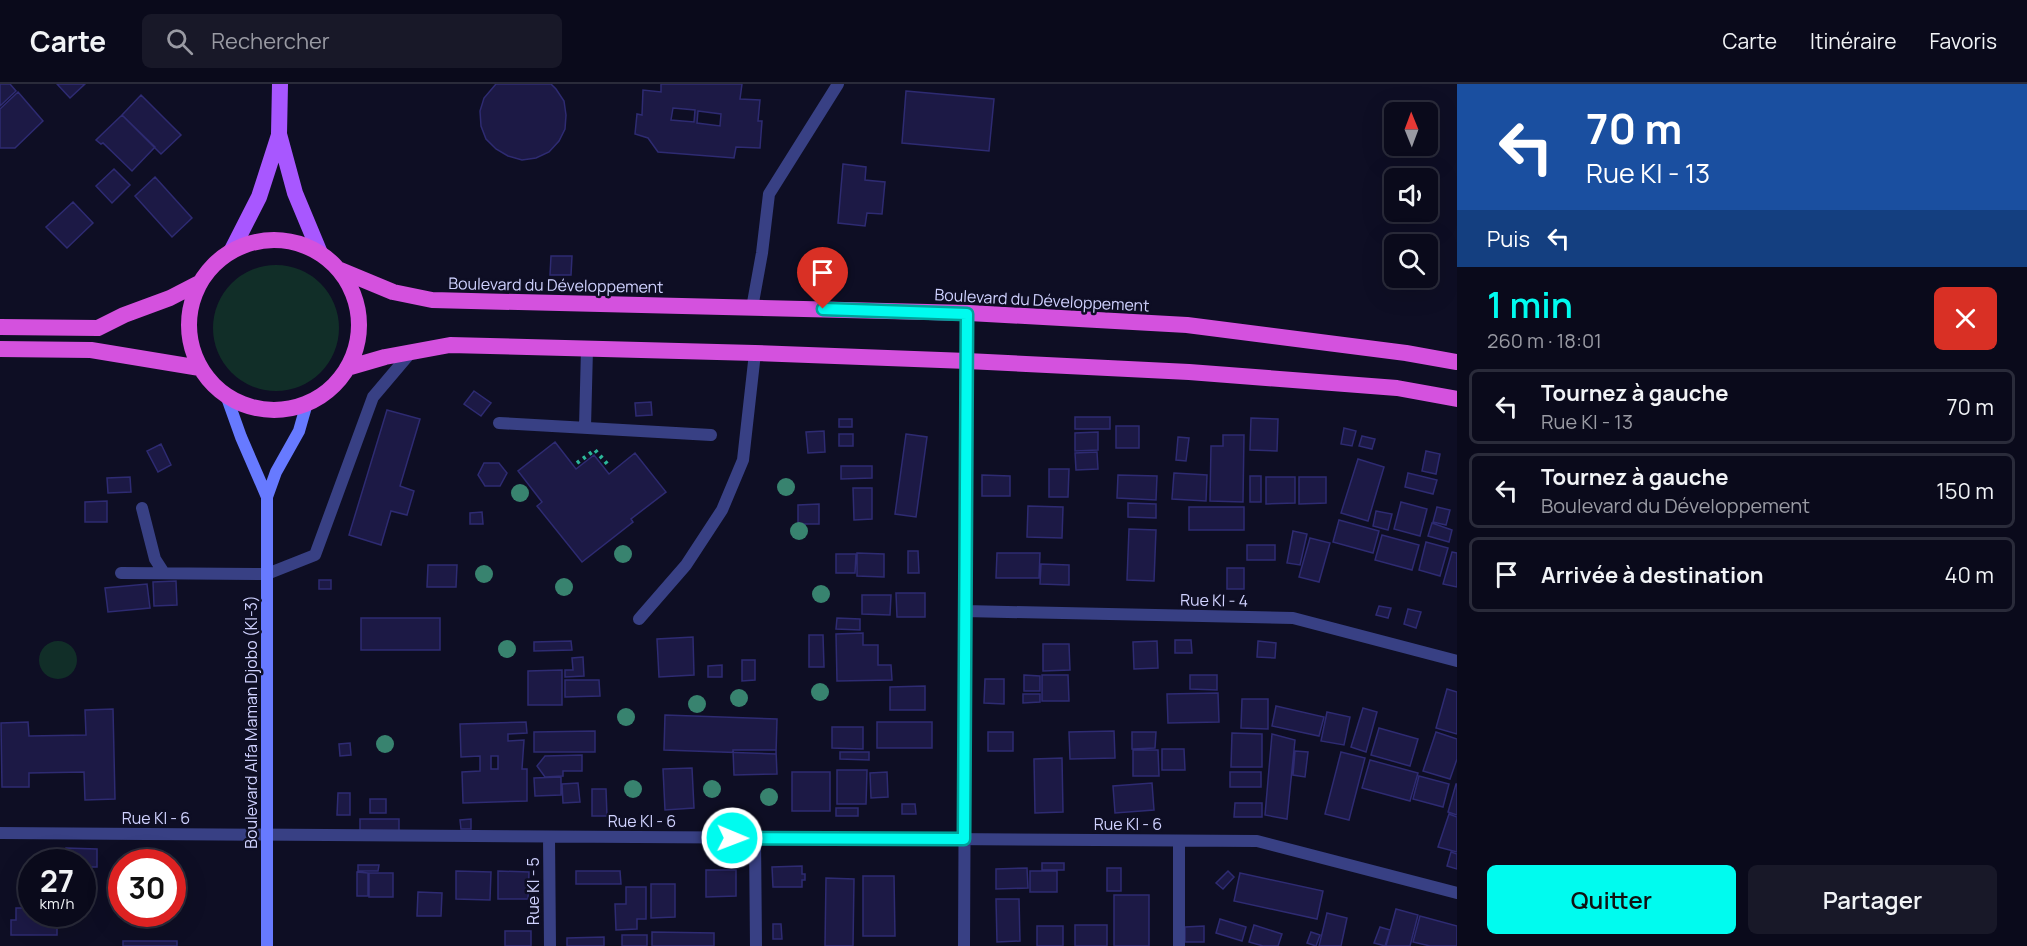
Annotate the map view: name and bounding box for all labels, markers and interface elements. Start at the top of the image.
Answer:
search box [142,14,562,68]
text: Carte [30,22,106,60]
icon: search [163,25,196,58]
text: Rechercher [211,26,330,56]
text: Carte [1723,27,1777,55]
text: Itinéraire [1810,27,1896,55]
text: Favoris [1929,27,1997,55]
text: 70 m [1586,99,1682,157]
north arrow [1384,102,1438,156]
map controls [1384,102,1438,288]
icon: left [1487,108,1565,186]
text: Rue KI - 13 [1586,154,1710,191]
button: sound [1384,168,1438,222]
icon: left [1542,222,1575,255]
text: Puis [1487,224,1530,254]
button: search [1384,234,1438,288]
pin [797,247,848,309]
icon: arrive [806,256,839,289]
street label: Boulevard du Développement [448,272,664,298]
text: 1 min [1487,280,1573,329]
street label: Boulevard du Développement [934,283,1150,317]
button: close [1934,287,1997,350]
text: 260 m · 18:01 [1487,327,1602,354]
text: Tournez à gauche [1541,378,1728,408]
icon: left [1490,390,1523,423]
text: 70 m [1946,392,1994,422]
text: Rue KI - 13 [1541,408,1633,435]
text: Tournez à gauche [1541,462,1728,492]
icon: left [1490,474,1523,507]
text: 150 m [1936,476,1994,506]
text: Boulevard du Développement [1541,492,1810,519]
icon: arrive [1490,558,1523,591]
text: Arrivée à destination [1541,560,1764,590]
text: 40 m [1945,560,1994,590]
street label: Rue KI - 4 [1180,588,1248,612]
street label: Boulevard Alfa Maman Djobo (KI-3) [240,595,262,849]
position arrow [700,806,764,870]
street label: Rue KI - 6 [122,807,190,829]
street label: Rue KI - 6 [608,810,676,832]
street label: Rue KI - 6 [1094,813,1162,835]
speed limit sign: 30 [108,849,186,927]
street label: Rue KI - 5 [522,857,544,925]
text: 27 [40,860,74,901]
button: Quitter [1487,865,1736,934]
button: Partager [1748,865,1997,934]
text: km/h [40,893,74,914]

